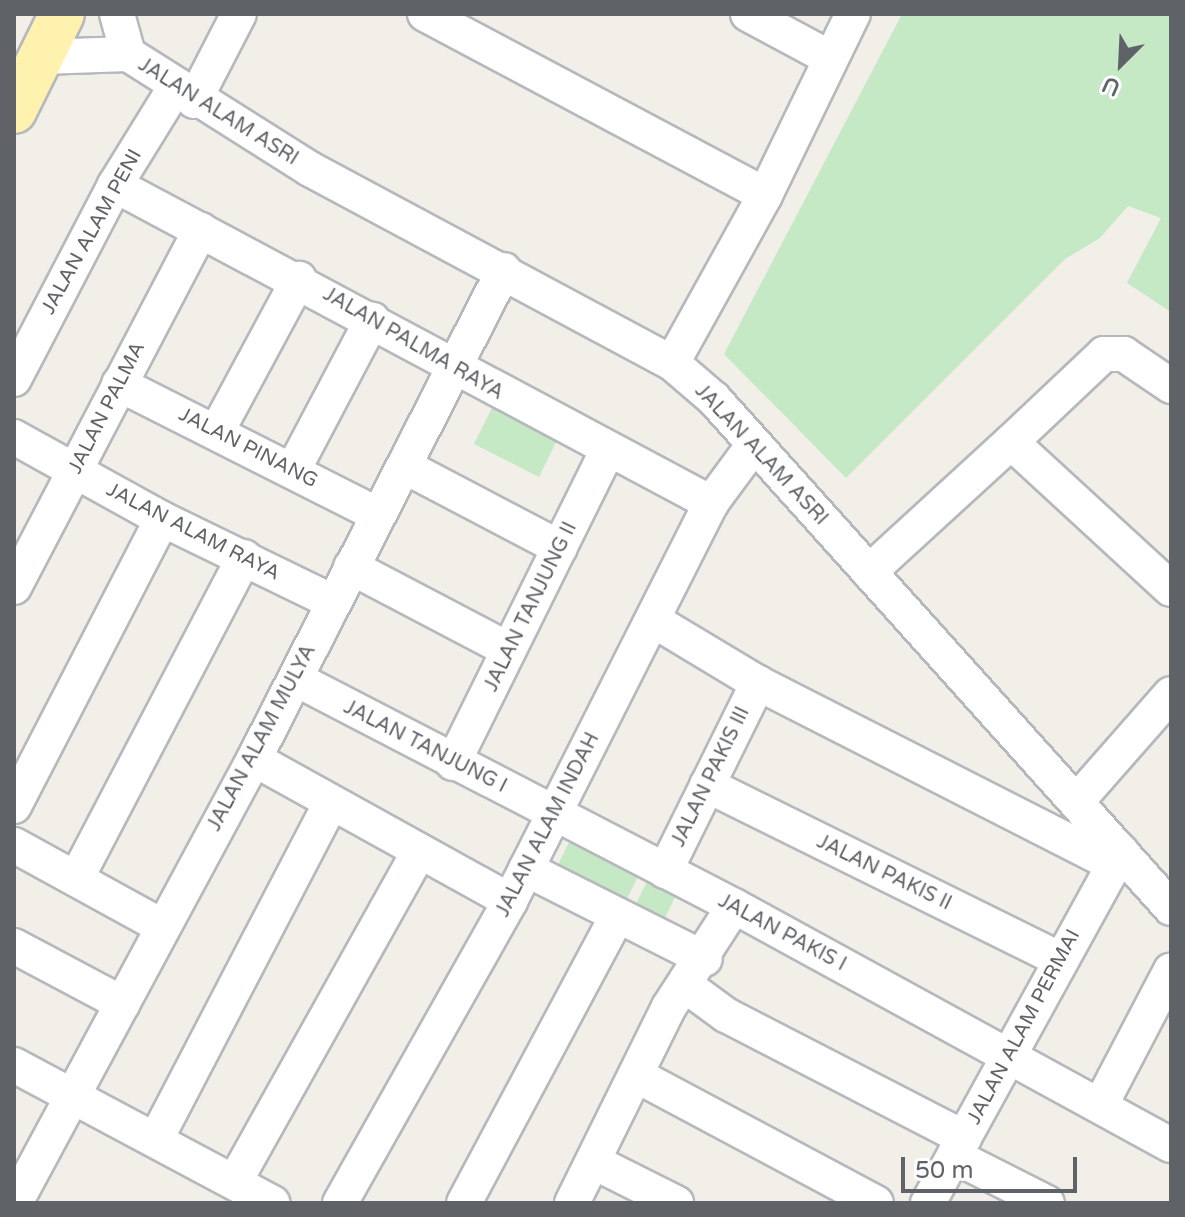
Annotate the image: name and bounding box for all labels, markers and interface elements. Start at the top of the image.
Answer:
north arrow [1081,24,1161,104]
street label: JALAN ALAM ASRI [134,53,302,171]
text: U [1098,71,1124,101]
street label: JALAN ALAM PENI [37,145,147,319]
street label: JALAN PALMA RAYA [318,282,508,406]
street label: JALAN PALMA [63,338,151,478]
street label: JALAN ALAM ASRI [689,379,833,531]
street label: JALAN PINANG [174,403,322,493]
street label: JALAN ALAM RAYA [102,478,284,586]
street label: JALAN TANJUNG II [480,518,582,696]
street label: JALAN ALAM MULYA [203,641,321,835]
street label: JALAN TANJUNG I [339,695,511,799]
street label: JALAN PAKIS III [667,703,755,851]
street label: JALAN ALAM INDAH [491,729,605,921]
street label: JALAN PAKIS II [813,830,955,916]
street label: JALAN PAKIS I [714,889,850,977]
street label: JALAN ALAM PERMAI [962,925,1086,1129]
scale bar [905,1141,1081,1191]
text: 50 m [915,1156,973,1185]

